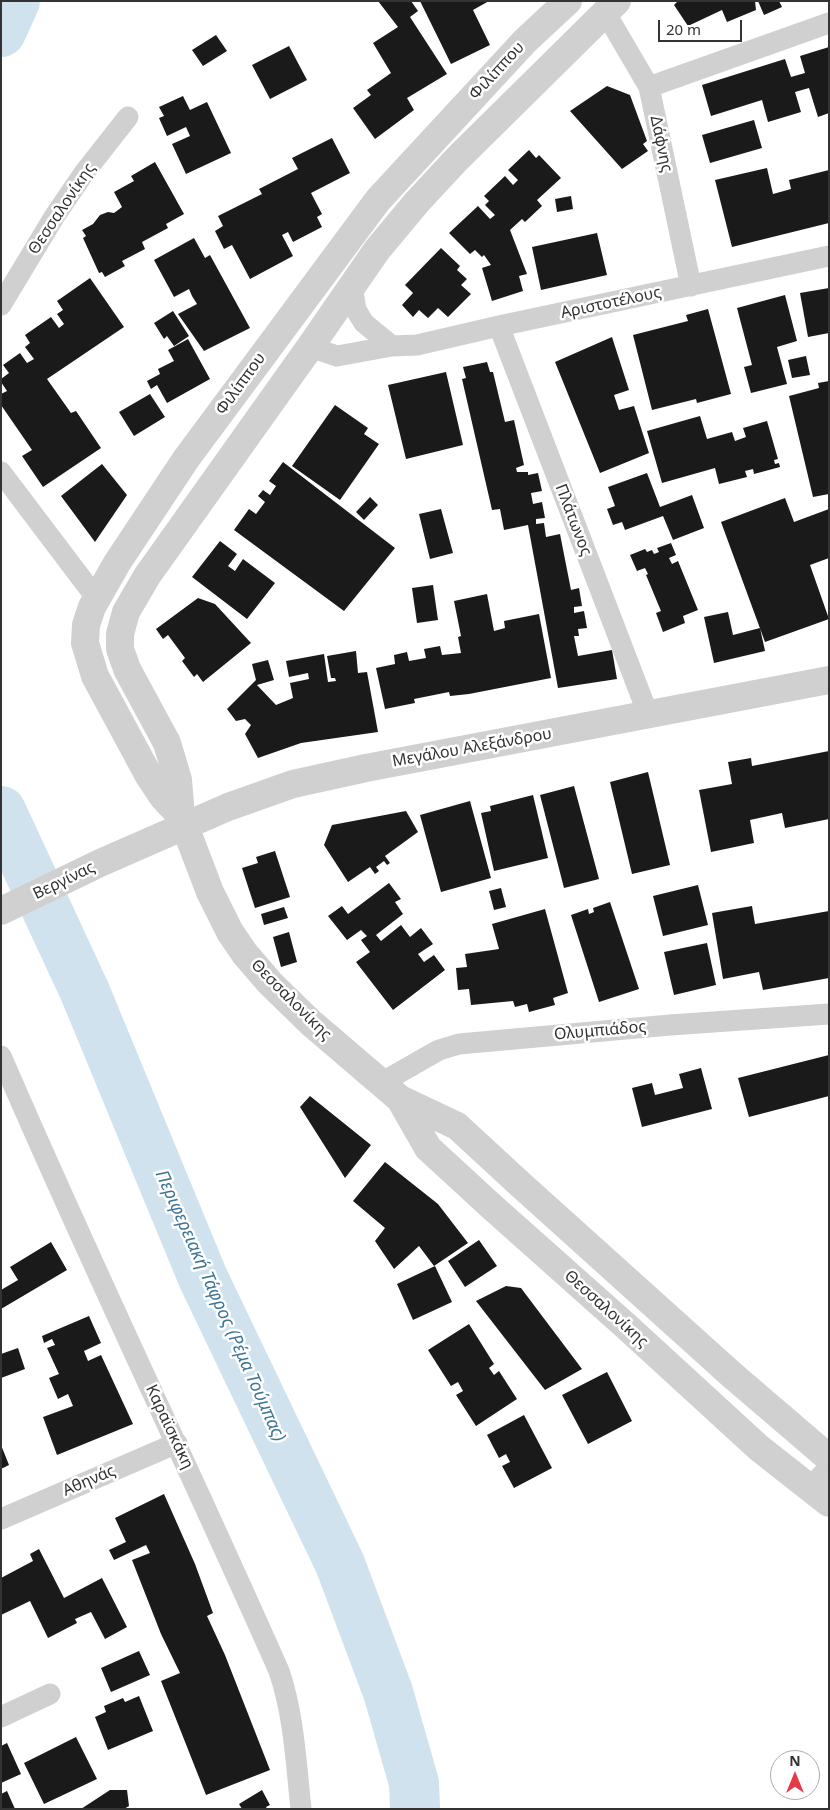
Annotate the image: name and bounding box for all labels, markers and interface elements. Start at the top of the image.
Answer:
scale bar [660,10,744,42]
text: 20 m [666,19,701,39]
street label: Φιλίππου [465,38,529,104]
street label: Δάφνης [646,114,676,174]
street label: Θεσσαλονίκης [24,160,100,258]
street label: Αριστοτέλους [559,283,663,323]
street label: Φιλίππου [212,349,270,419]
street label: Πλάτωνος [551,481,595,559]
street label: Μεγάλου Αλεξάνδρου [391,725,553,771]
street label: Βεργίνας [30,858,98,904]
street label: Θεσσαλονίκης [247,956,335,1044]
street label: Ολυμπιάδος [553,1017,647,1045]
water label: Περιφερειακή Τάφρος (Ρέμα Τούμπας) [150,1167,290,1445]
street label: Θεσσαλονίκης [560,1266,652,1352]
street label: Καραϊσκάκη [141,1382,197,1472]
street label: Αθηνάς [60,1461,118,1501]
north arrow [770,1750,820,1800]
text: N [789,1751,801,1770]

